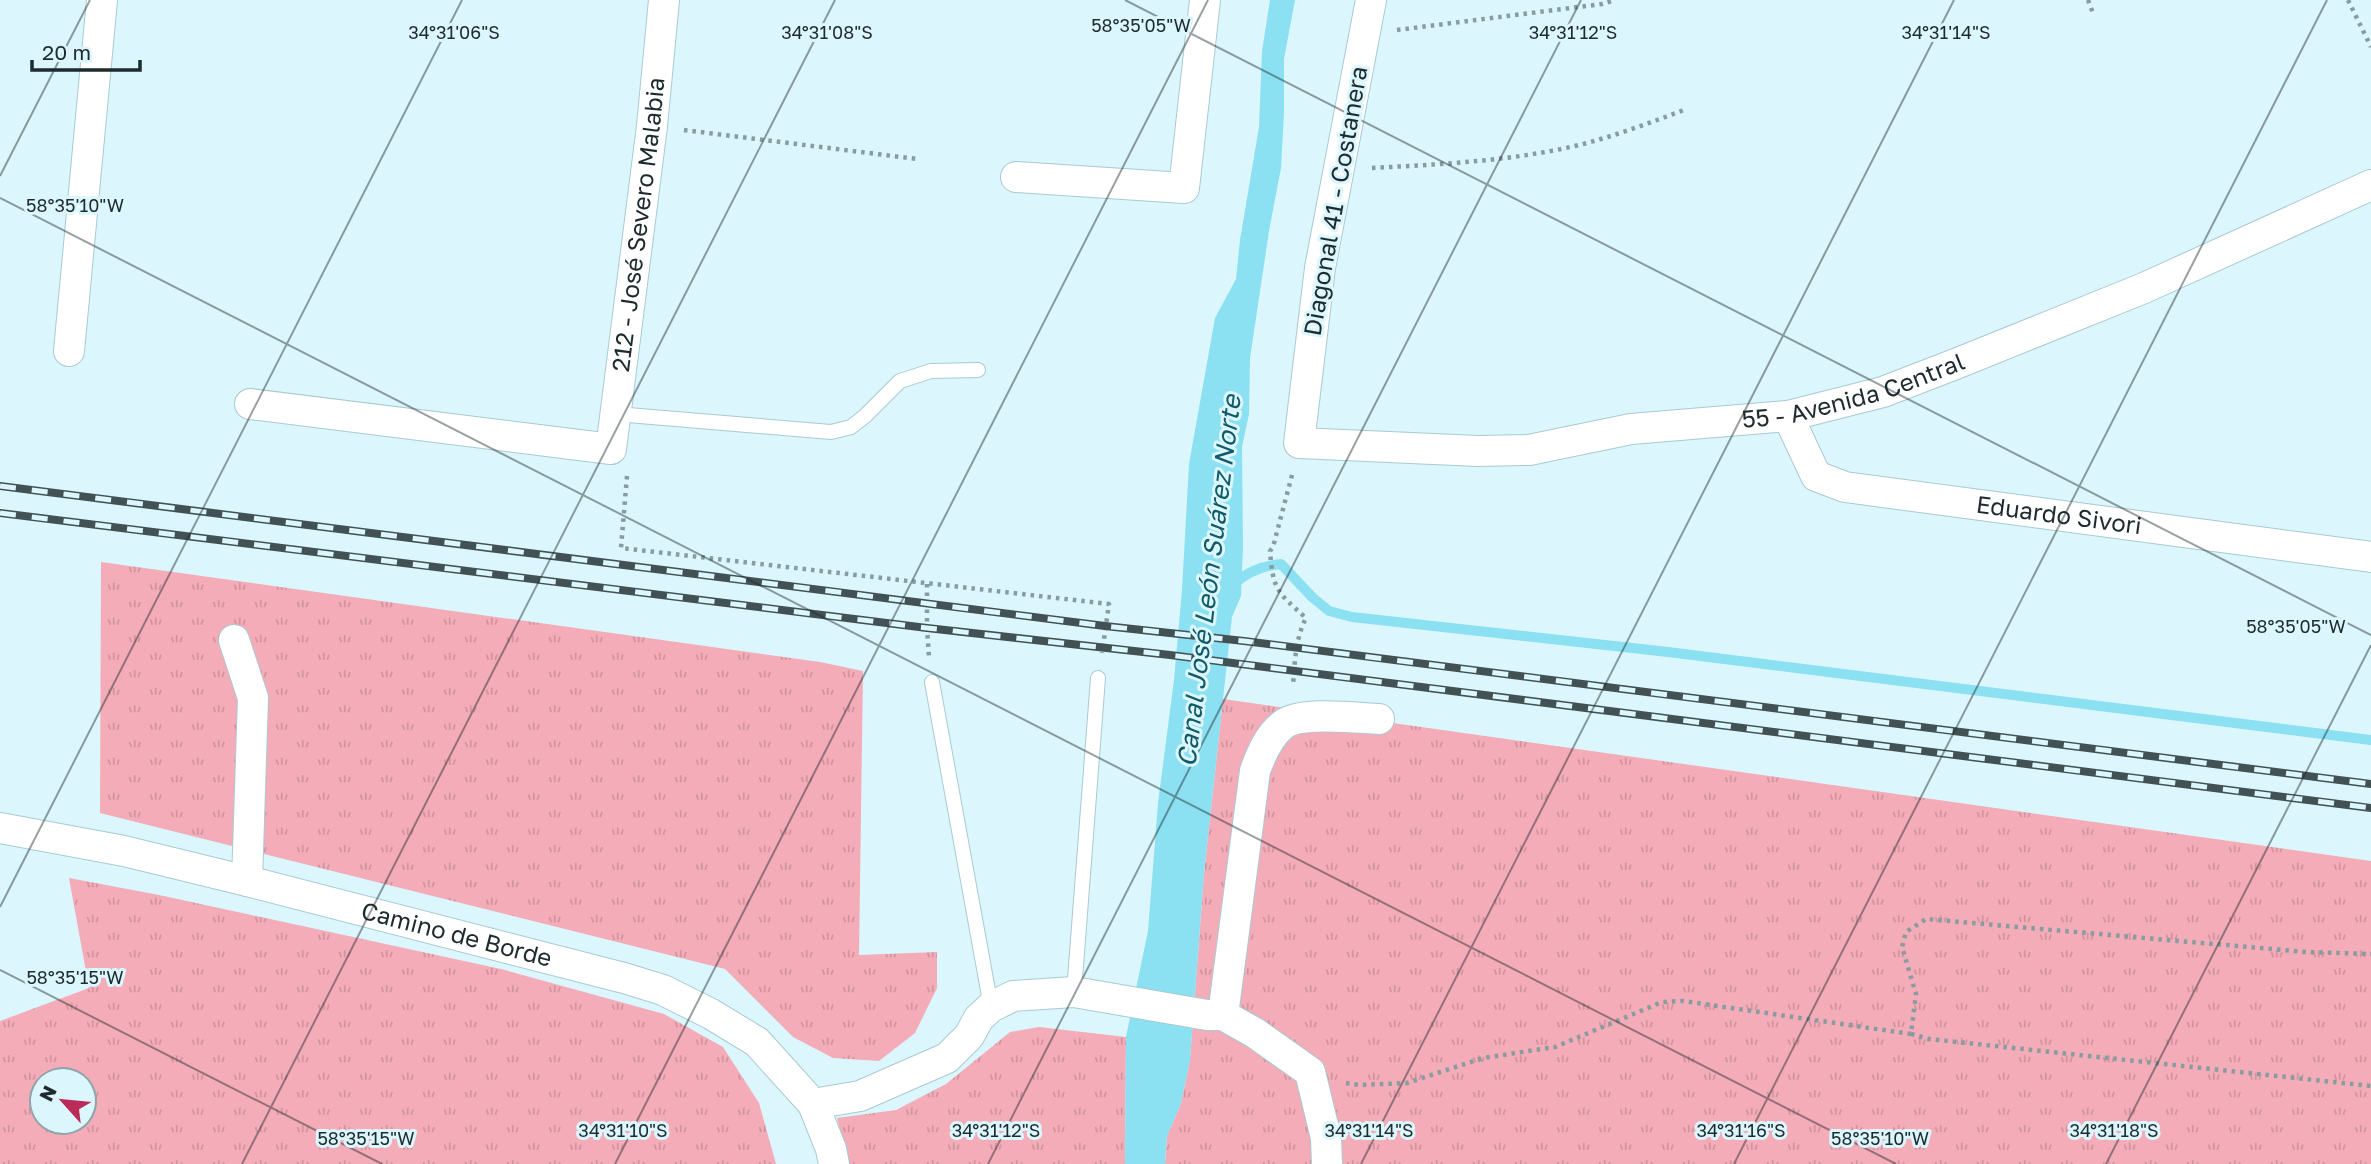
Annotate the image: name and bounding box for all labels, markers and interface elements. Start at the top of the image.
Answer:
text: 58°35'05"W [1091,14,1191,36]
text: 34°31'06"S [408,21,500,43]
text: 34°31'08"S [781,21,873,43]
text: 34°31'12"S [1529,21,1617,43]
text: 34°31'14"S [1901,21,1991,43]
scale bar [32,28,140,72]
text: 20 m [42,39,91,65]
street label: Diagonal 41 - Costanera [1297,64,1373,338]
street label: 212 - José Severo Malabia [605,76,670,373]
text: 58°35'10"W [26,194,124,216]
street label: 55 - Avenida Central [1741,346,1968,433]
water label: Canal José León Suárez Norte [1170,391,1247,769]
street label: Eduardo Sivori [1975,489,2144,539]
text: 58°35'05"W [2246,615,2346,637]
street label: Camino de Borde [358,895,555,972]
text: 58°35'15"W [26,966,124,988]
north arrow [28,1066,98,1136]
text: N [34,1081,61,1105]
text: 34°31'10"S [578,1119,668,1141]
text: 34°31'12"S [952,1119,1040,1141]
text: 34°31'14"S [1324,1119,1414,1141]
text: 34°31'16"S [1696,1119,1786,1141]
text: 34°31'18"S [2069,1119,2159,1141]
text: 58°35'15"W [317,1127,415,1149]
text: 58°35'10"W [1831,1127,1929,1149]

